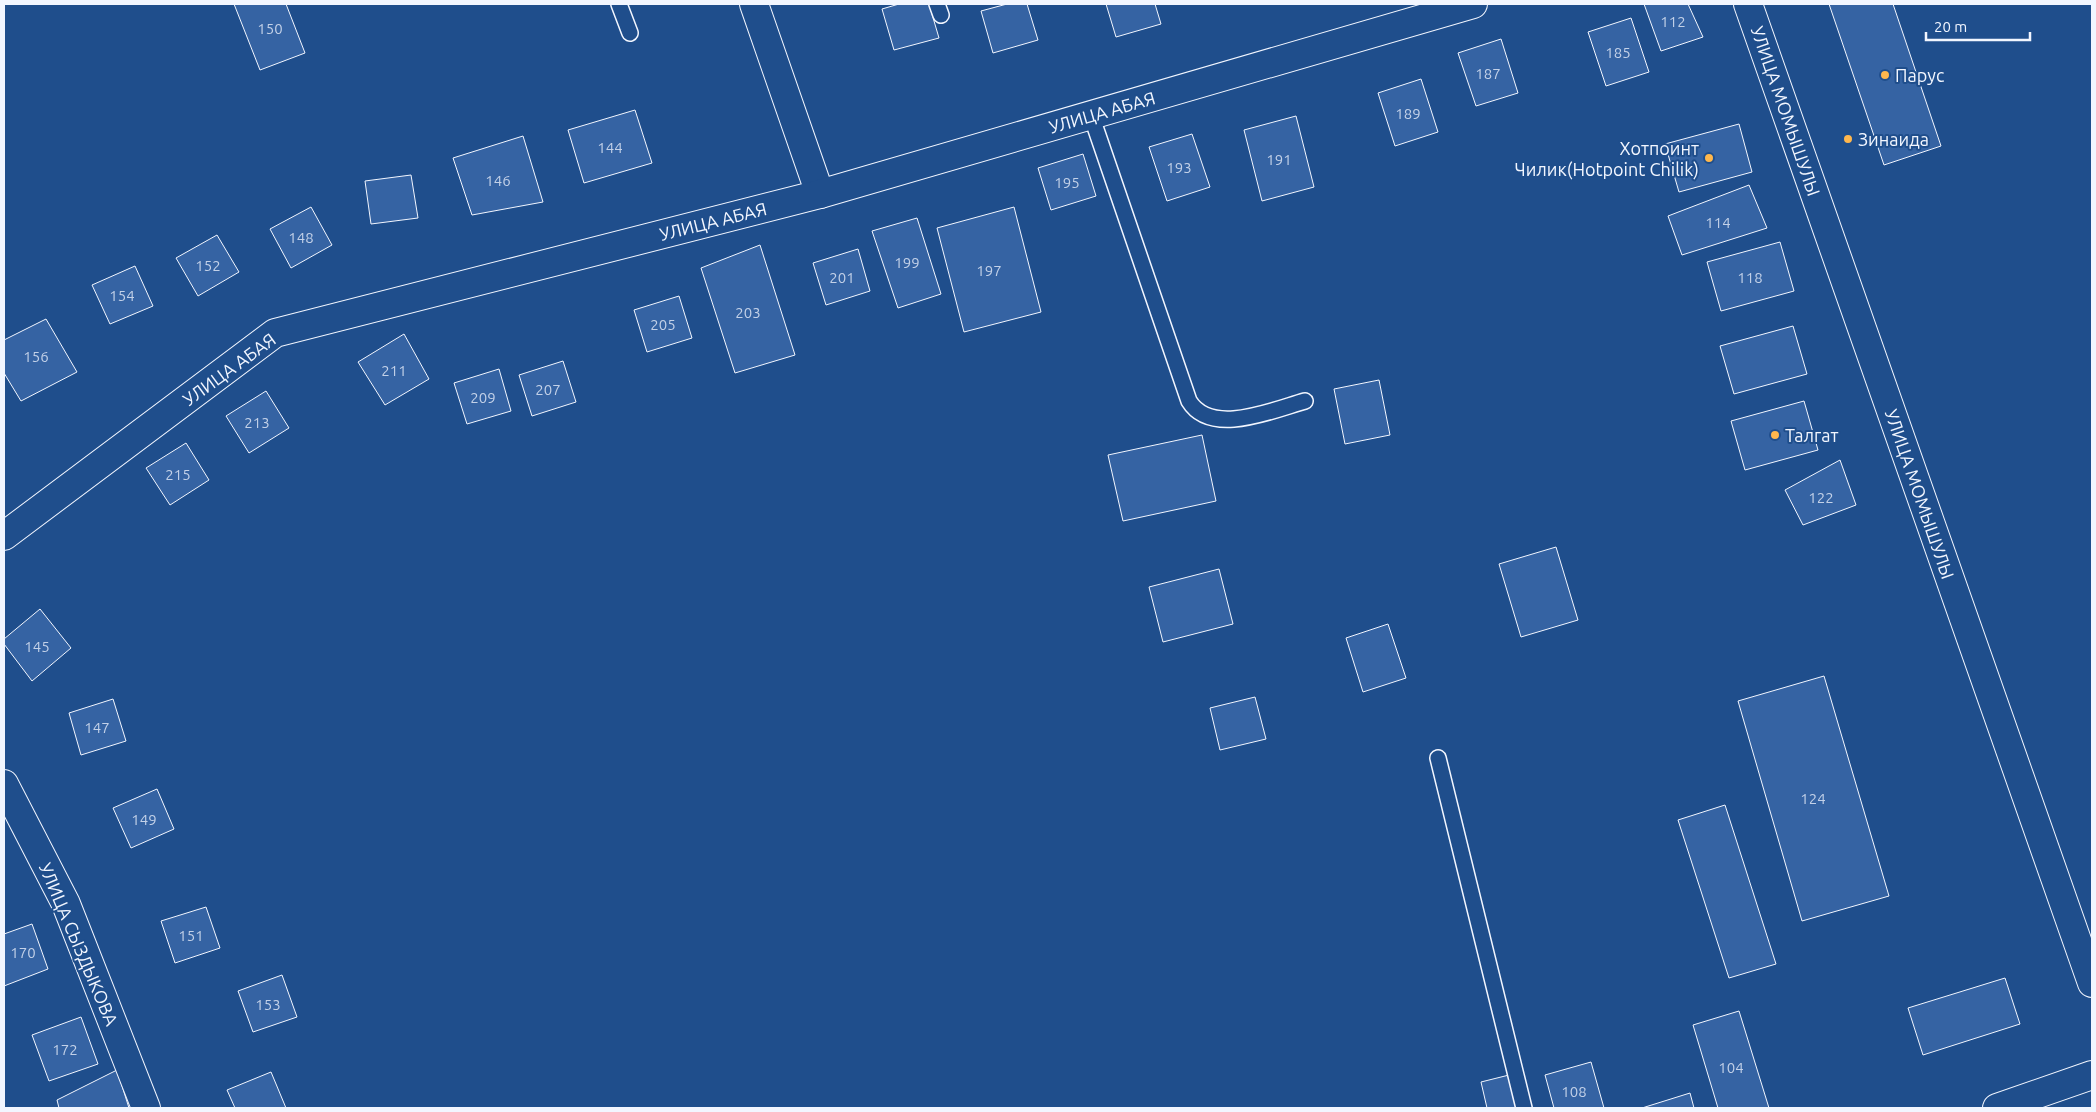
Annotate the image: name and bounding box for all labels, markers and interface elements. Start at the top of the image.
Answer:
scale bar [1926,10,2030,42]
house number: 112 [1660,13,1686,30]
text: 20 m [1934,18,1967,35]
house number: 150 [257,20,283,37]
street label: УЛИЦА МОМЫШУЛЫ [1748,24,1824,198]
house number: 185 [1605,44,1631,61]
house number: 187 [1475,65,1501,82]
place label: Парус [1895,65,1944,85]
marker: Парус [1879,69,1891,81]
street label: УЛИЦА АБАЯ [1047,87,1157,137]
house number: 189 [1395,105,1421,122]
place label: Зинаида [1858,129,1929,149]
marker: Зинаида [1842,133,1854,145]
place label: Хотпоинт Чилик(Hotpoint Chilik) [1515,138,1699,180]
house number: 144 [597,139,623,156]
house number: 191 [1266,151,1292,168]
marker: Хотпоинт Чилик(Hotpoint Chilik) [1703,152,1715,164]
house number: 193 [1166,159,1192,176]
house number: 146 [485,172,511,189]
house number: 195 [1054,174,1080,191]
street label: УЛИЦА АБАЯ [658,198,768,244]
house number: 114 [1705,214,1731,231]
house number: 148 [288,229,314,246]
house number: 199 [894,254,920,271]
house number: 152 [195,257,221,274]
house number: 197 [976,262,1002,279]
house number: 201 [829,269,855,286]
house number: 118 [1737,269,1763,286]
house number: 154 [109,287,135,304]
house number: 203 [735,304,761,321]
house number: 205 [650,316,676,333]
street label: УЛИЦА АБАЯ [179,329,279,409]
house number: 156 [23,348,49,365]
house number: 211 [381,362,407,379]
house number: 207 [535,381,561,398]
house number: 209 [470,389,496,406]
street label: УЛИЦА МОМЫШУЛЫ [1882,407,1958,581]
house number: 213 [244,414,270,431]
place label: Талгат [1785,425,1839,445]
marker: Талгат [1769,429,1781,441]
house number: 215 [165,466,191,483]
house number: 122 [1808,489,1834,506]
house number: 145 [24,638,50,655]
house number: 147 [84,719,110,736]
house number: 124 [1800,790,1826,807]
house number: 149 [131,811,157,828]
street label: УЛИЦА СЫЗДЫКОВА [36,860,122,1029]
house number: 151 [178,927,204,944]
house number: 170 [10,944,36,961]
house number: 153 [255,996,281,1013]
house number: 172 [52,1041,78,1058]
house number: 104 [1718,1059,1744,1076]
house number: 108 [1561,1083,1587,1100]

